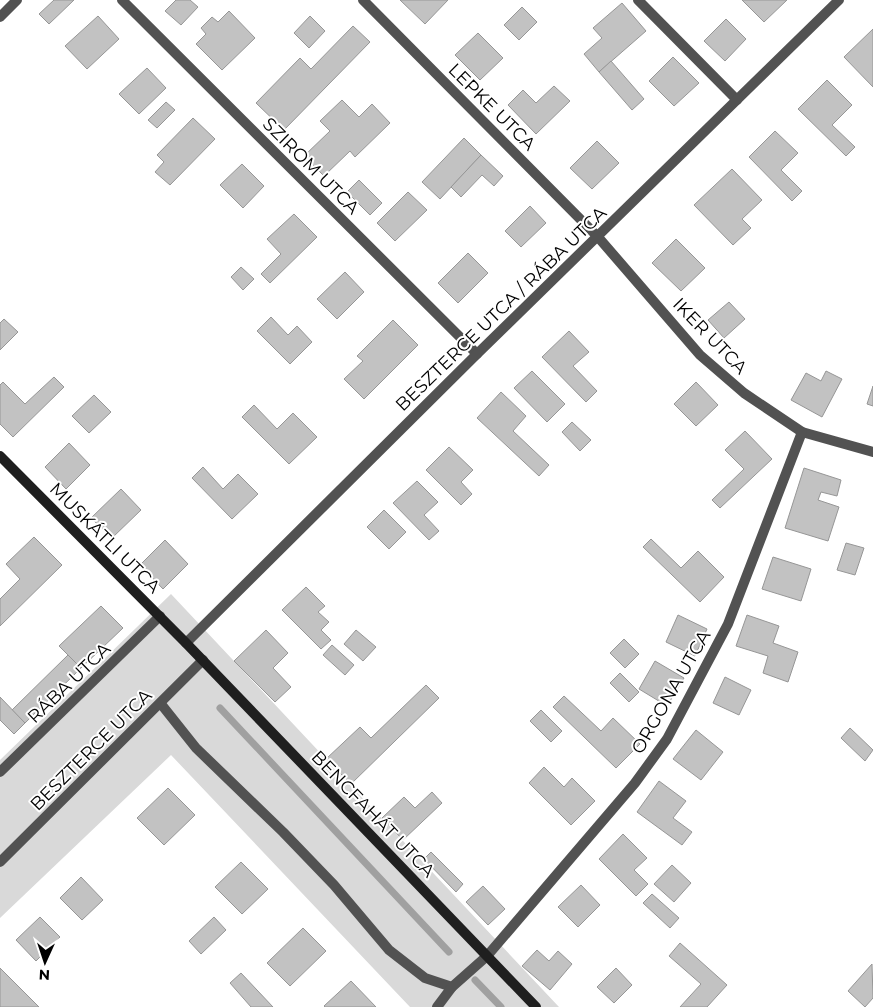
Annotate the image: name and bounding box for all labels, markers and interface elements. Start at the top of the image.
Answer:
street label: LEPKE UTCA [444,59,540,155]
street label: SZIROM UTCA [258,113,364,219]
street label: BESZTERCE UTCA / RÁBA UTCA [391,202,611,416]
street label: IKER UTCA [668,293,752,379]
street label: MUSKÁTLI UTCA [45,478,165,598]
street label: ORGONA UTCA [627,626,715,758]
street label: RÁBA UTCA [23,638,115,728]
street label: BESZTERCE UTCA [26,685,156,815]
street label: BENCFAHÁT UTCA [307,746,439,882]
north arrow [20,937,70,987]
text: N [38,966,50,984]

